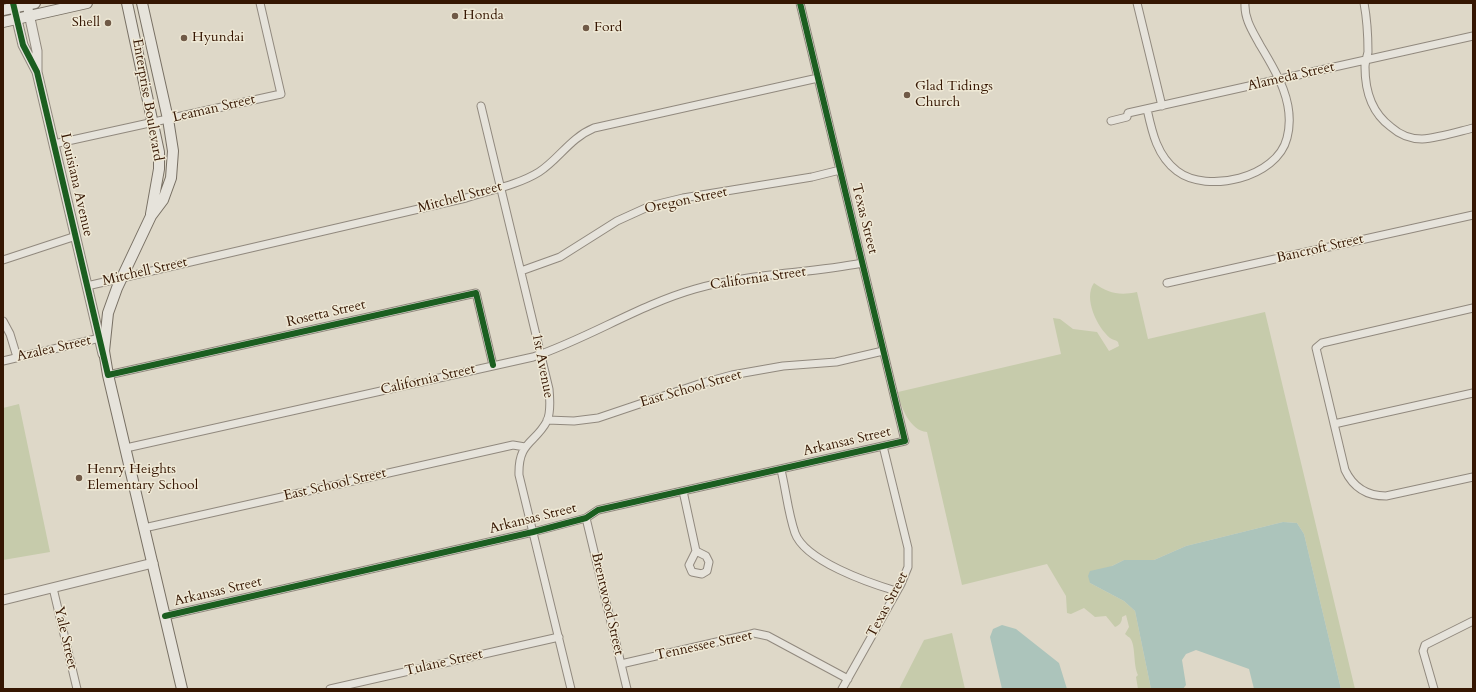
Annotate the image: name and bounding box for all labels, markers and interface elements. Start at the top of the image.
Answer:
place label: Honda [463,8,504,24]
marker: Honda [450,11,460,21]
place label: Shell [72,15,100,31]
marker: Shell [103,18,113,28]
place label: Ford [594,20,622,36]
marker: Ford [581,23,591,33]
place label: Hyundai [192,30,244,46]
marker: Hyundai [179,33,189,43]
street label: Enterprise Boulevard [128,37,166,163]
street label: Alameda Street [1246,59,1336,95]
place label: Glad Tidings Church [915,79,993,112]
marker: Glad Tidings Church [902,90,912,100]
street label: Leaman Street [171,91,257,127]
street label: Louisiana Avenue [56,132,96,238]
street label: Mitchell Street [416,179,504,217]
street label: Texas Street [847,182,881,256]
street label: Oregon Street [643,184,729,218]
street label: Bancroft Street [1275,231,1365,267]
street label: Mitchell Street [101,254,189,290]
street label: California Street [709,264,807,294]
street label: Rosetta Street [285,297,367,331]
street label: Azalea Street [15,332,93,366]
street label: 1st Avenue [528,332,556,400]
street label: California Street [379,361,477,399]
street label: East School Street [638,366,744,412]
street label: Arkansas Street [802,424,892,460]
place label: Henry Heights Elementary School [87,462,198,494]
street label: East School Street [282,465,388,505]
marker: Henry Heights Elementary School [74,473,84,483]
street label: Arkansas Street [488,500,578,538]
street label: Brentwood Street [587,551,627,657]
street label: Texas Street [864,569,912,641]
street label: Arkansas Street [173,574,263,610]
street label: Yale Street [50,605,80,671]
street label: Tennessee Street [654,628,754,664]
street label: Tulane Street [403,646,485,680]

